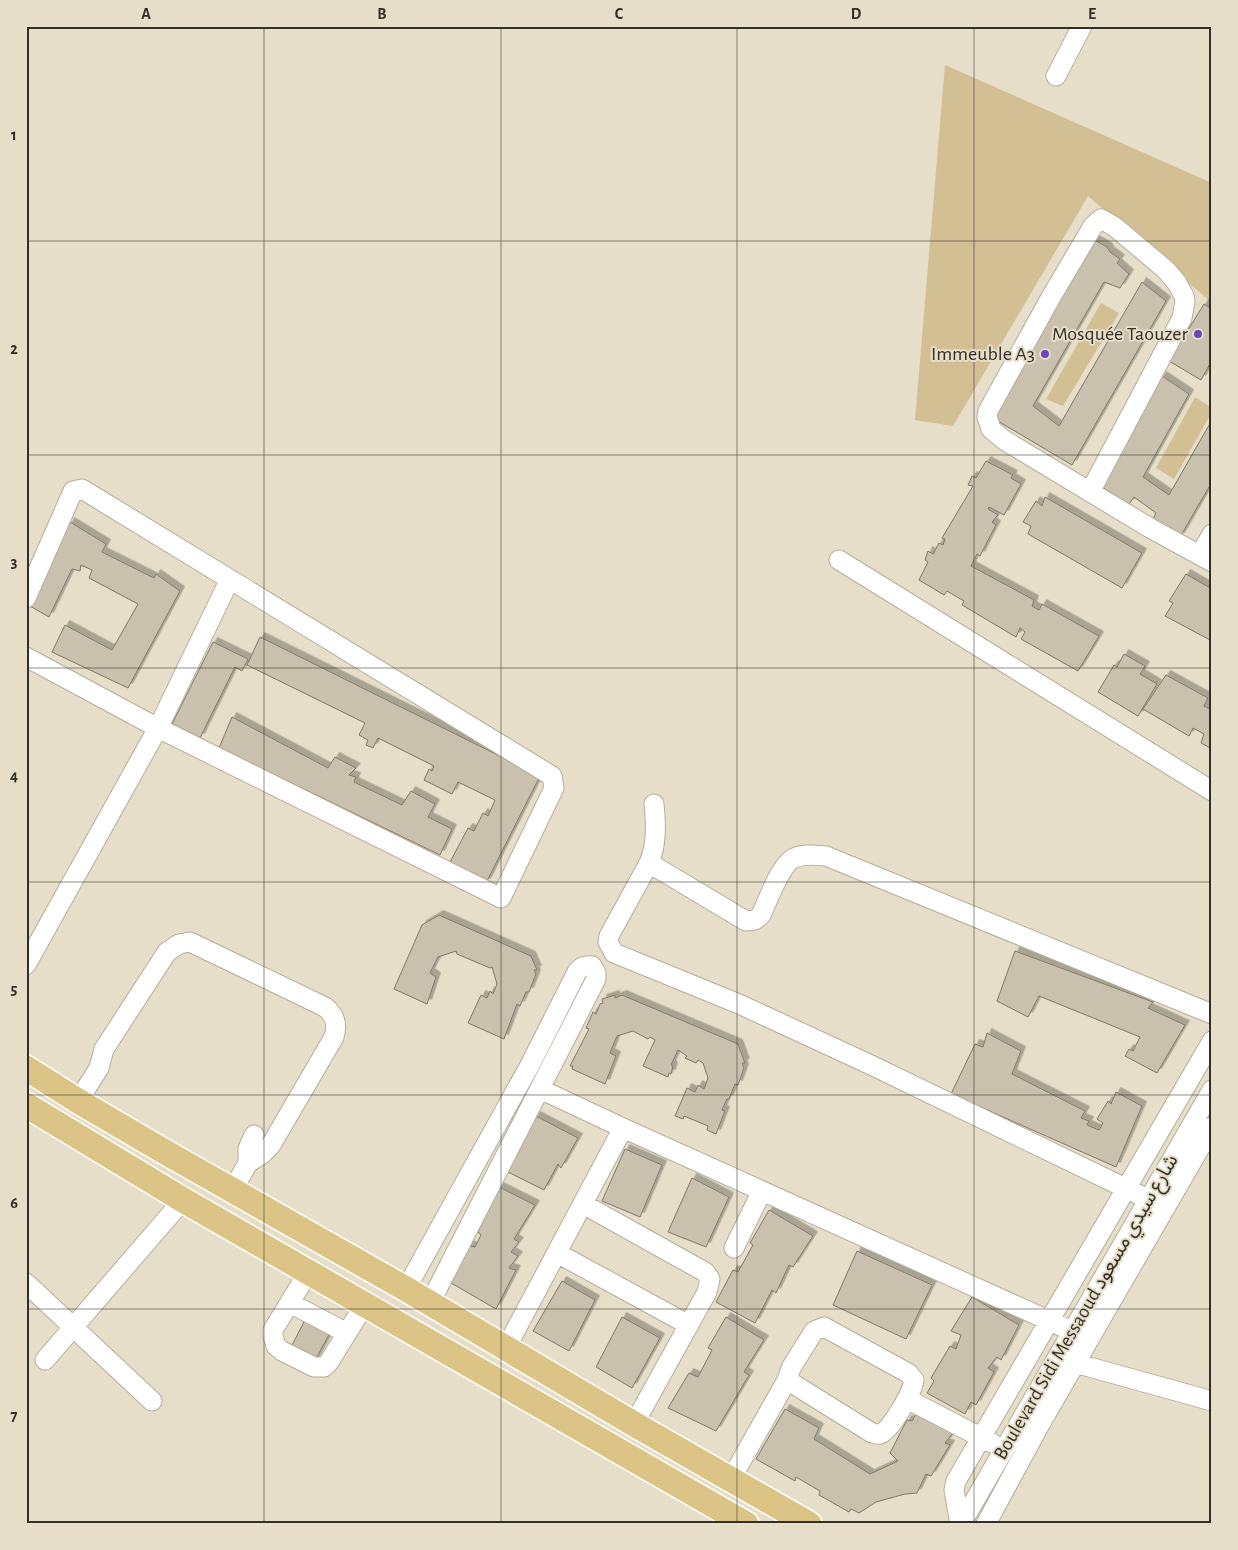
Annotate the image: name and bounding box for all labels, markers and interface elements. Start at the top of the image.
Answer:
text: A [141,6,151,22]
text: B [377,6,387,22]
text: C [615,6,624,22]
text: D [851,6,862,22]
text: E [1088,6,1096,22]
text: 1 [11,127,17,143]
place label: Mosquée Taouzer [1052,324,1189,344]
marker: Mosquée Taouzer [1192,328,1204,340]
text: 2 [10,341,18,357]
place label: Immeuble A3 [931,344,1035,364]
marker: Immeuble A3 [1039,348,1051,360]
text: 3 [11,554,18,570]
text: 4 [10,768,18,784]
text: 5 [11,981,18,997]
street label: Boulevard Sidi Messaoud شارع سيدي مسعود [990,1151,1186,1465]
text: 6 [10,1195,18,1211]
text: 7 [11,1408,18,1424]

